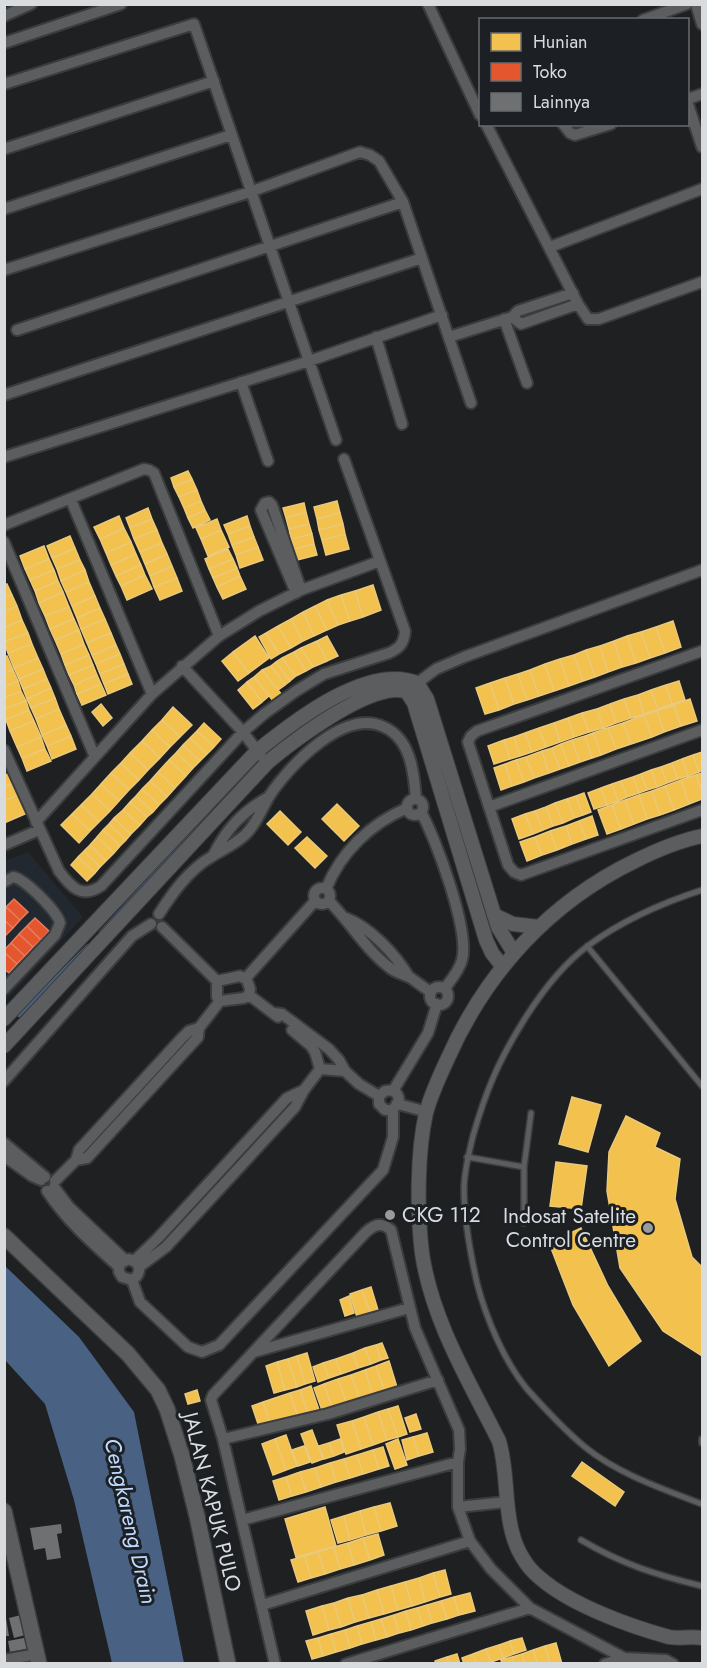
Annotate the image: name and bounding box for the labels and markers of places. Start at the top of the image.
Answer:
place label: CKG 112 [402,1200,481,1230]
place label: Indosat Satelite Control Centre [503,1201,636,1255]
marker: CKG 112 [383,1208,397,1222]
marker: Indosat Satelite Control Centre [641,1221,655,1235]

